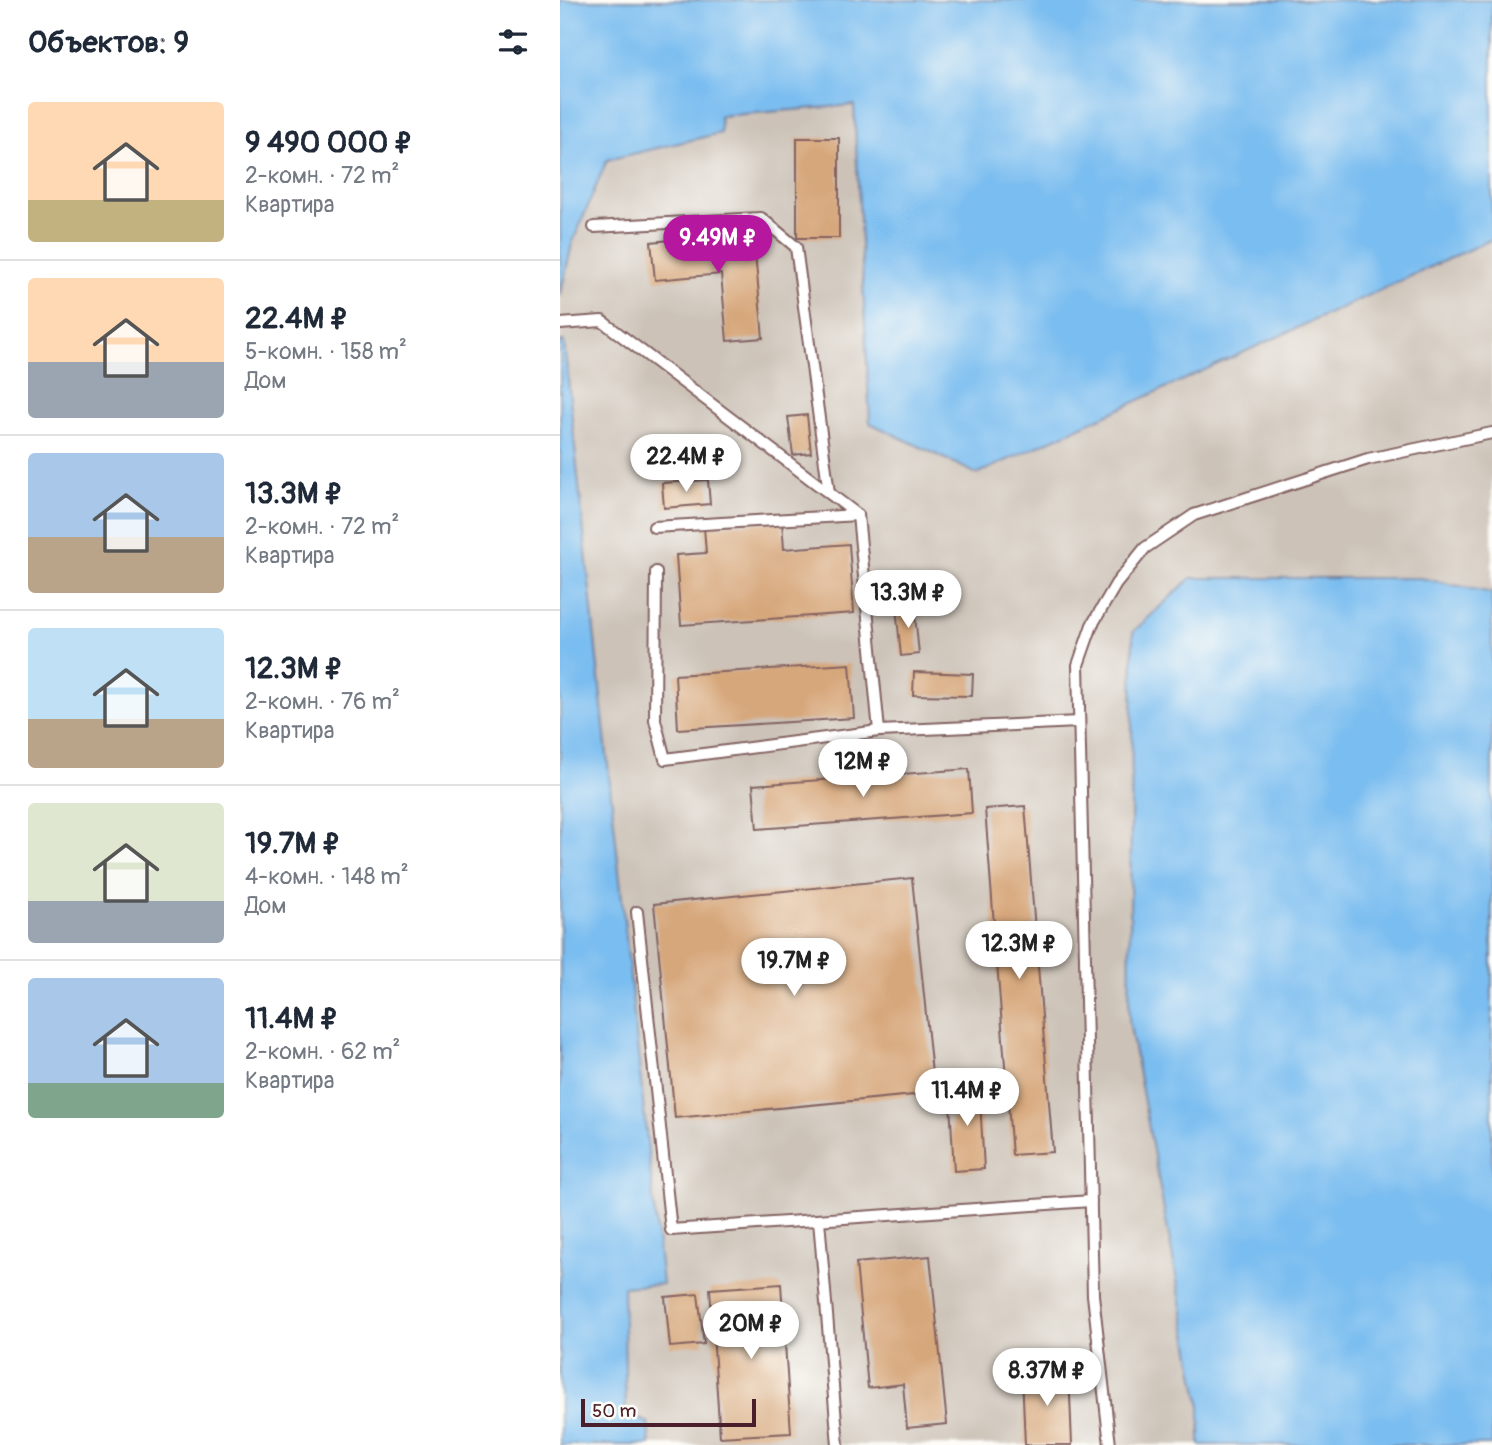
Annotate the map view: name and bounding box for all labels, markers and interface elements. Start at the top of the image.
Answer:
icon: filters [494,23,532,61]
text: Объектов: 9 [28,24,189,61]
text: 9 490 000 ₽ [245,124,413,161]
icon: home [84,130,168,214]
text: 2-комн. · 72 m² [245,161,399,190]
text: Квартира [245,190,334,219]
pin: 9.49M ₽ [653,216,783,275]
text: 9.49M ₽ [679,223,757,252]
text: 22.4M ₽ [245,300,349,337]
icon: home [84,306,168,390]
text: 5-комн. · 158 m² [245,337,407,366]
text: Дом [245,366,286,395]
pin: 22.4M ₽ [621,434,751,494]
text: 22.4M ₽ [646,442,726,471]
text: 13.3M ₽ [245,475,343,512]
icon: home [84,481,168,565]
text: 2-комн. · 72 m² [245,512,399,541]
text: Квартира [245,541,334,570]
pin: 13.3M ₽ [843,570,973,630]
text: 13.3M ₽ [870,578,946,607]
text: 12.3M ₽ [245,650,343,687]
icon: home [84,656,168,740]
text: 2-комн. · 76 m² [245,687,400,716]
text: Квартира [245,716,334,745]
pin: 12M ₽ [814,740,912,799]
text: 12M ₽ [834,747,892,776]
text: 19.7M ₽ [245,825,341,862]
icon: home [84,831,168,915]
text: 4-комн. · 148 m² [245,862,409,891]
text: Дом [245,891,286,920]
pin: 12.3M ₽ [954,922,1084,981]
text: 12.3M ₽ [981,929,1057,958]
pin: 19.7M ₽ [729,939,859,998]
text: 19.7M ₽ [757,946,831,975]
text: 11.4M ₽ [245,1000,339,1037]
icon: home [84,1006,168,1090]
text: 2-комн. · 62 m² [245,1037,400,1066]
text: Квартира [245,1066,334,1095]
pin: 11.4M ₽ [902,1068,1032,1128]
text: 11.4M ₽ [931,1076,1003,1105]
pin: 20M ₽ [702,1302,800,1361]
text: 20M ₽ [719,1309,783,1338]
pin: 8.37M ₽ [982,1348,1112,1408]
text: 8.37M ₽ [1009,1356,1085,1385]
scale bar [581,1396,756,1428]
text: 50 m [592,1399,636,1423]

